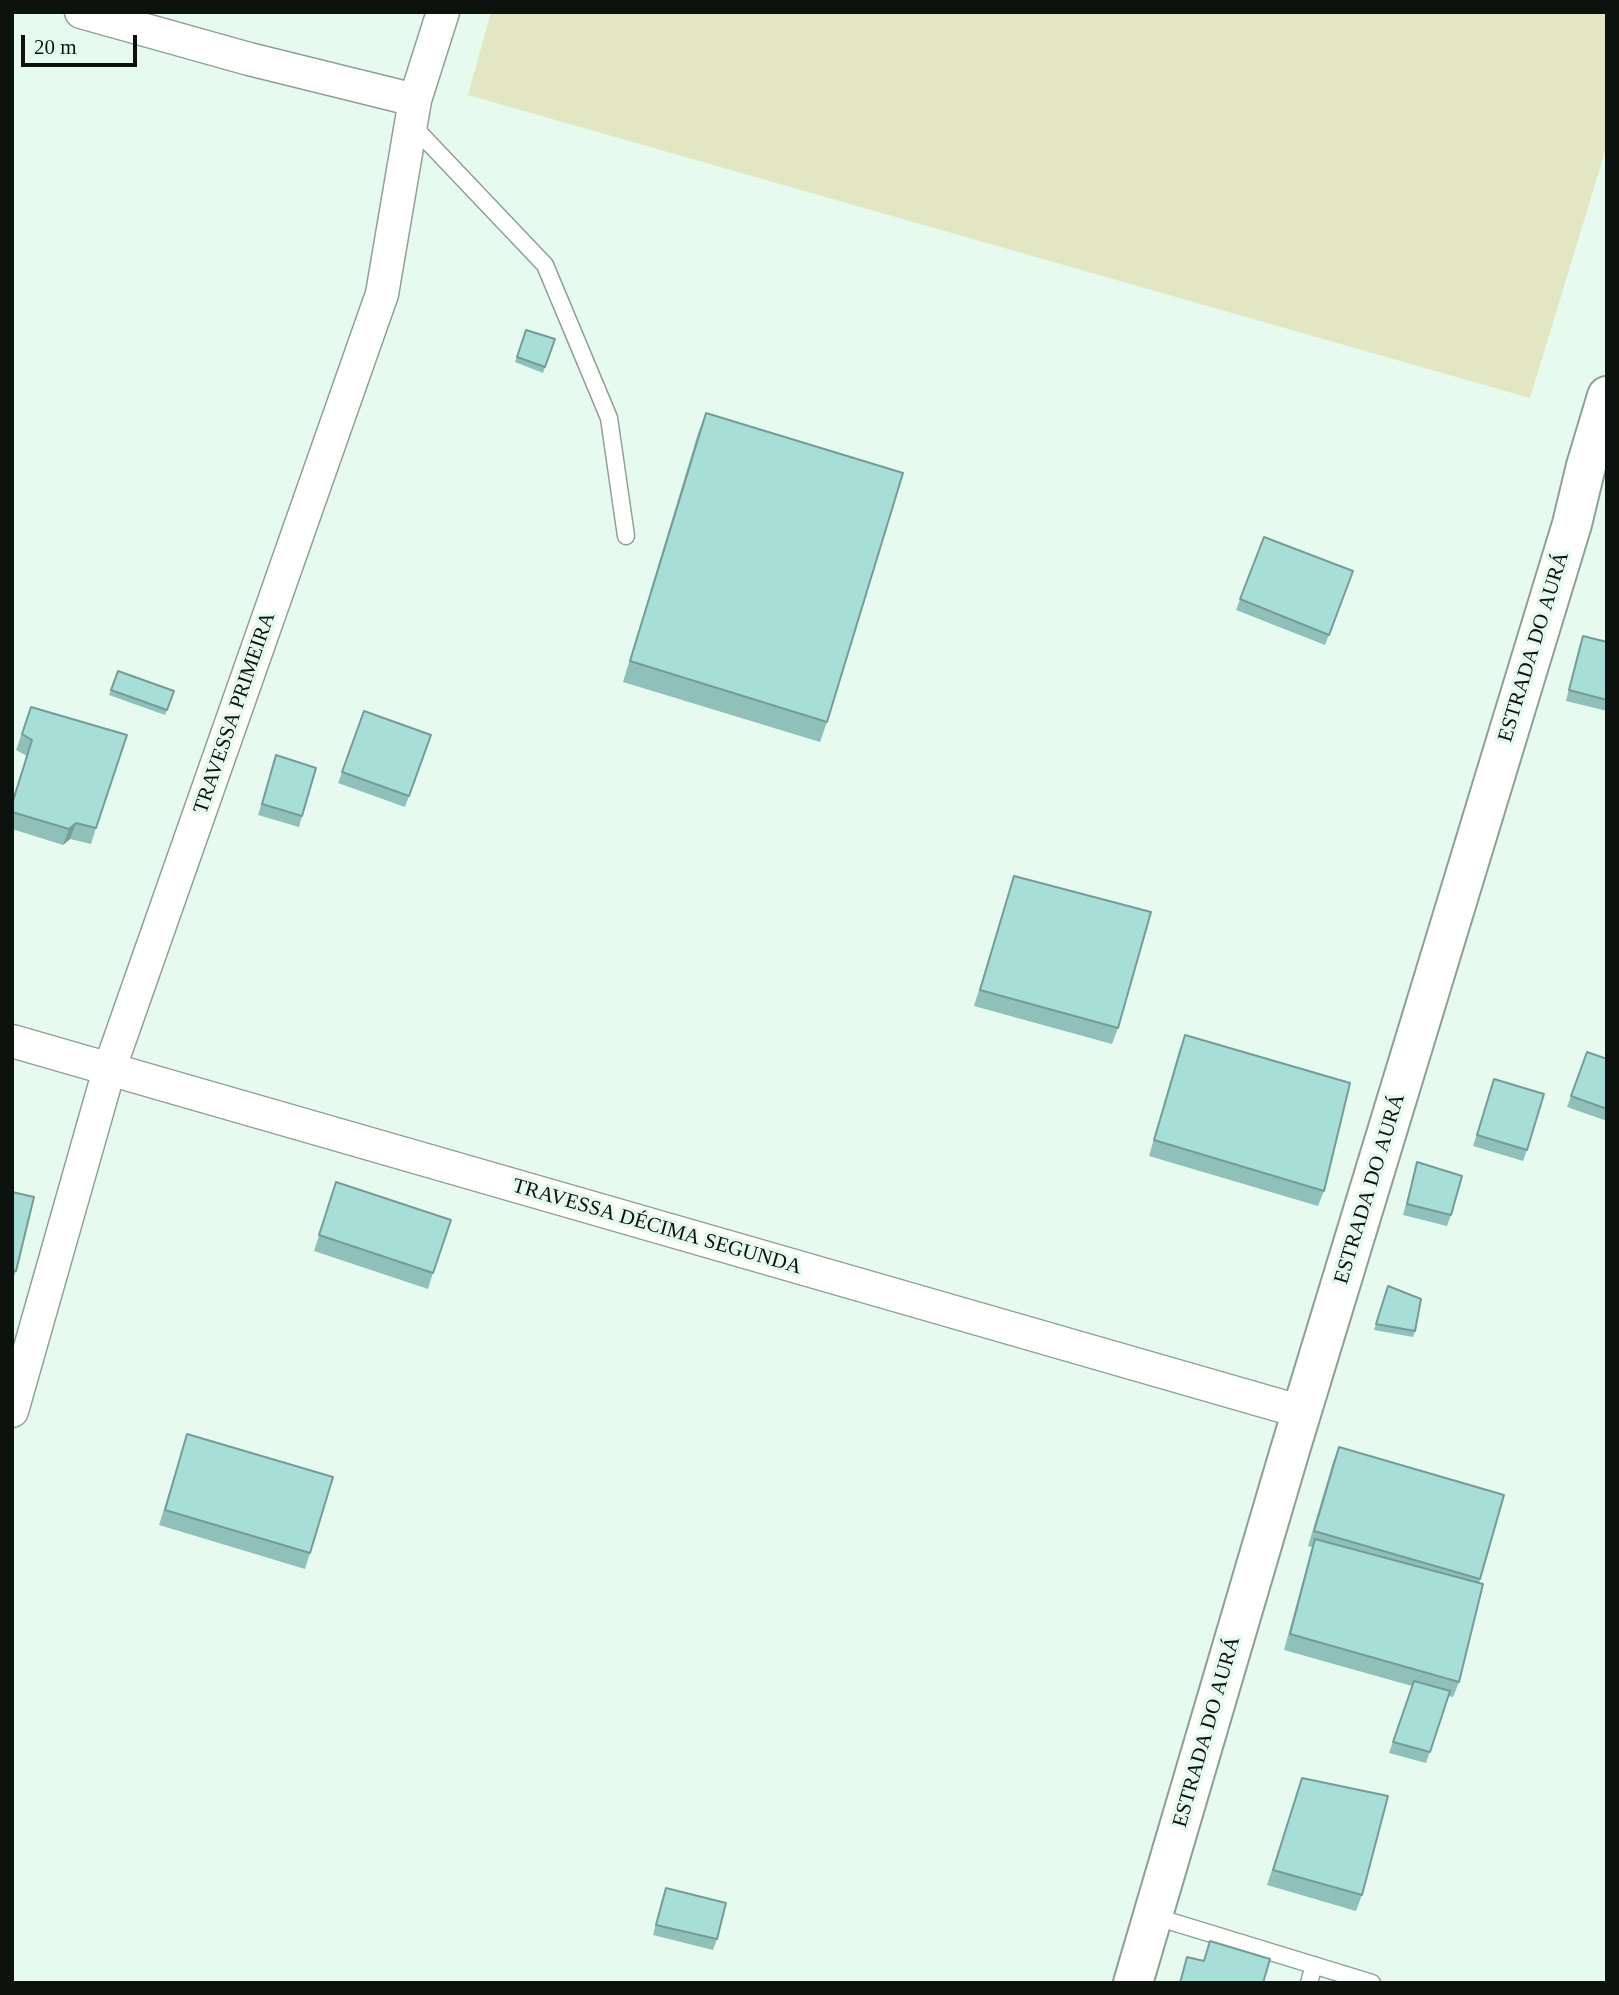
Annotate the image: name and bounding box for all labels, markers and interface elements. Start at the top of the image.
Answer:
scale bar [24,21,140,65]
text: 20 m [34,35,77,59]
street label: ESTRADA DO AURÁ [1493,549,1575,745]
street label: TRAVESSA PRIMEIRA [189,609,281,817]
street label: ESTRADA DO AURÁ [1329,1091,1411,1287]
street label: TRAVESSA DÉCIMA SEGUNDA [510,1174,804,1280]
street label: ESTRADA DO AURÁ [1168,1634,1246,1830]

